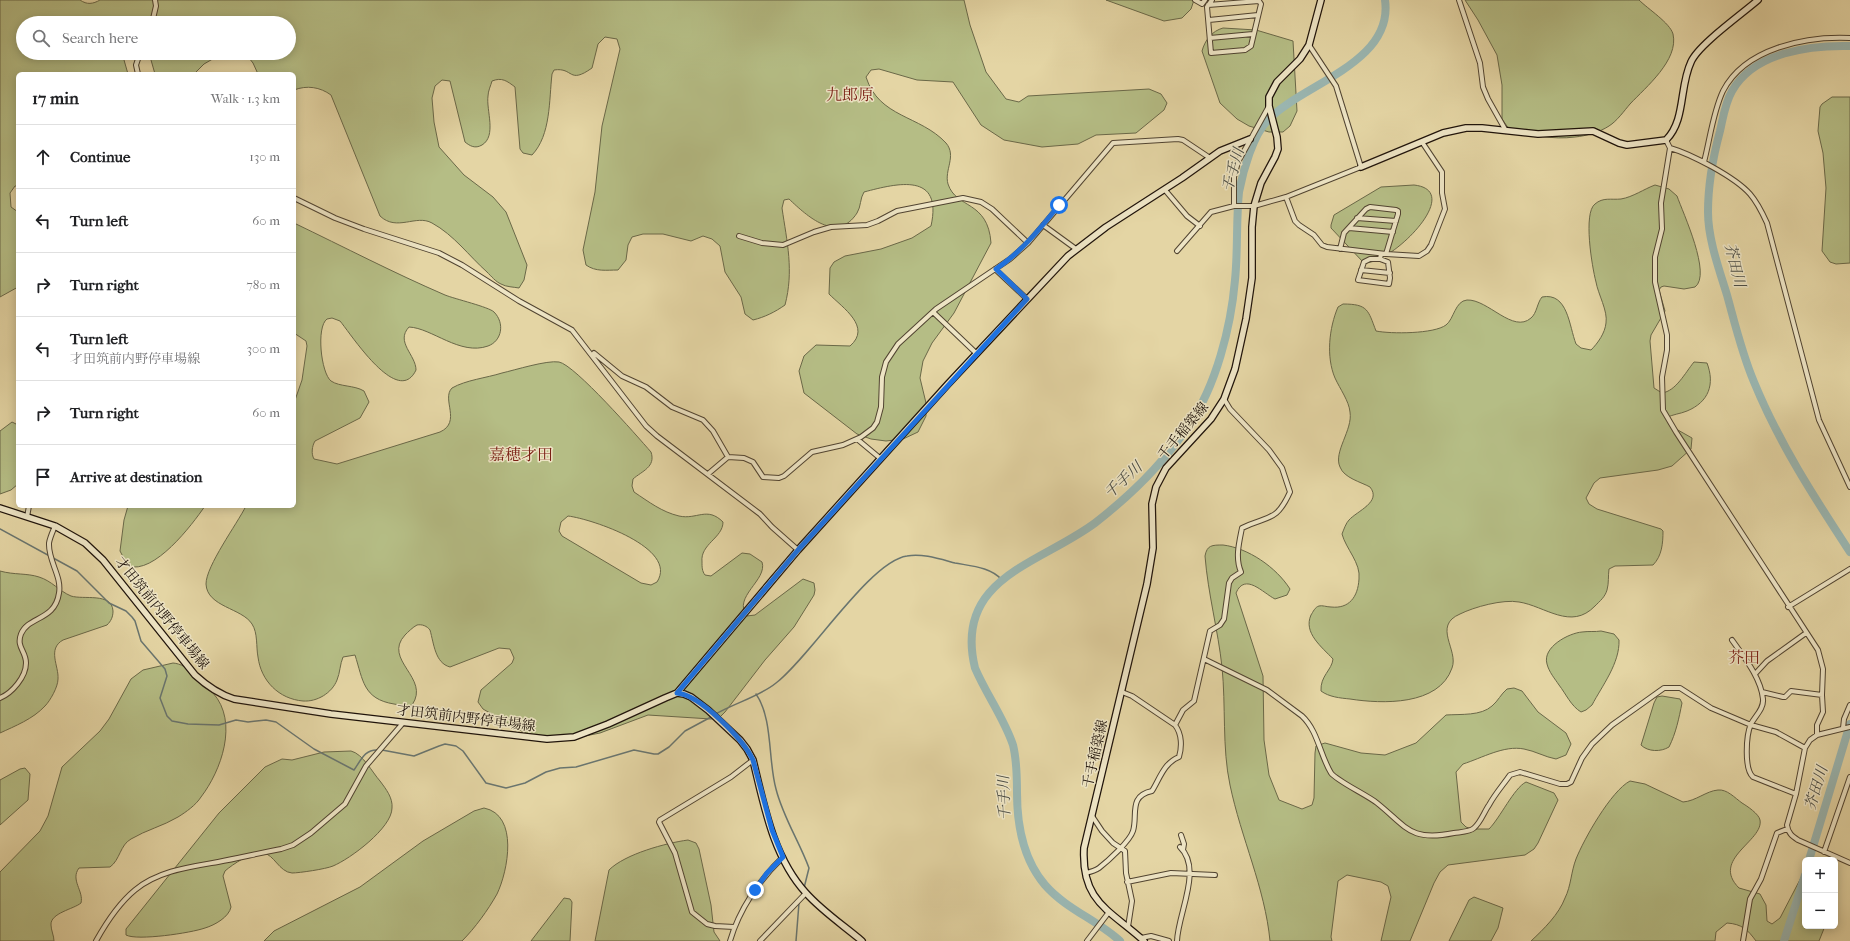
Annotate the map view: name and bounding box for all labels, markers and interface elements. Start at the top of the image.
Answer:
search box [16,16,296,60]
icon: search [30,27,52,49]
text: Search here [62,29,138,47]
district label: 九郎原 [826,85,874,104]
text: 17 min [32,88,79,108]
text: Walk · 1.3 km [211,91,280,106]
water label: 千手川 [1218,144,1248,194]
icon: ahead [32,146,54,168]
text: Continue [70,148,130,166]
text: 130 m [249,149,280,164]
route start [1050,196,1068,214]
icon: left [32,210,54,232]
text: Turn left [70,212,128,230]
text: 60 m [252,213,280,228]
water label: 芥田川 [1721,241,1750,291]
icon: right [32,274,54,296]
text: Turn right [70,276,139,294]
text: 780 m [246,277,280,292]
text: Turn left [70,330,128,348]
icon: left [32,338,54,360]
text: 300 m [247,341,280,356]
text: 才田筑前内野停車場線 [70,351,200,366]
street label: 千手稲築線 [1154,399,1212,463]
icon: right [32,402,54,424]
text: Turn right [70,404,139,422]
text: 60 m [252,405,280,420]
district label: 嘉穂才田 [489,445,553,464]
water label: 千手川 [1100,457,1147,502]
icon: arrive [32,466,54,488]
text: Arrive at destination [70,468,202,486]
street label: 才田筑前内野停車場線 [111,553,213,673]
district label: 芥田 [1728,648,1760,667]
street label: 才田筑前内野停車場線 [395,701,537,735]
street label: 千手稲築線 [1079,718,1111,790]
water label: 芥田川 [1801,762,1832,812]
water label: 千手川 [994,773,1014,821]
map controls [1802,857,1838,929]
button: + [1802,857,1838,893]
route end [746,881,764,899]
button: − [1802,893,1838,929]

